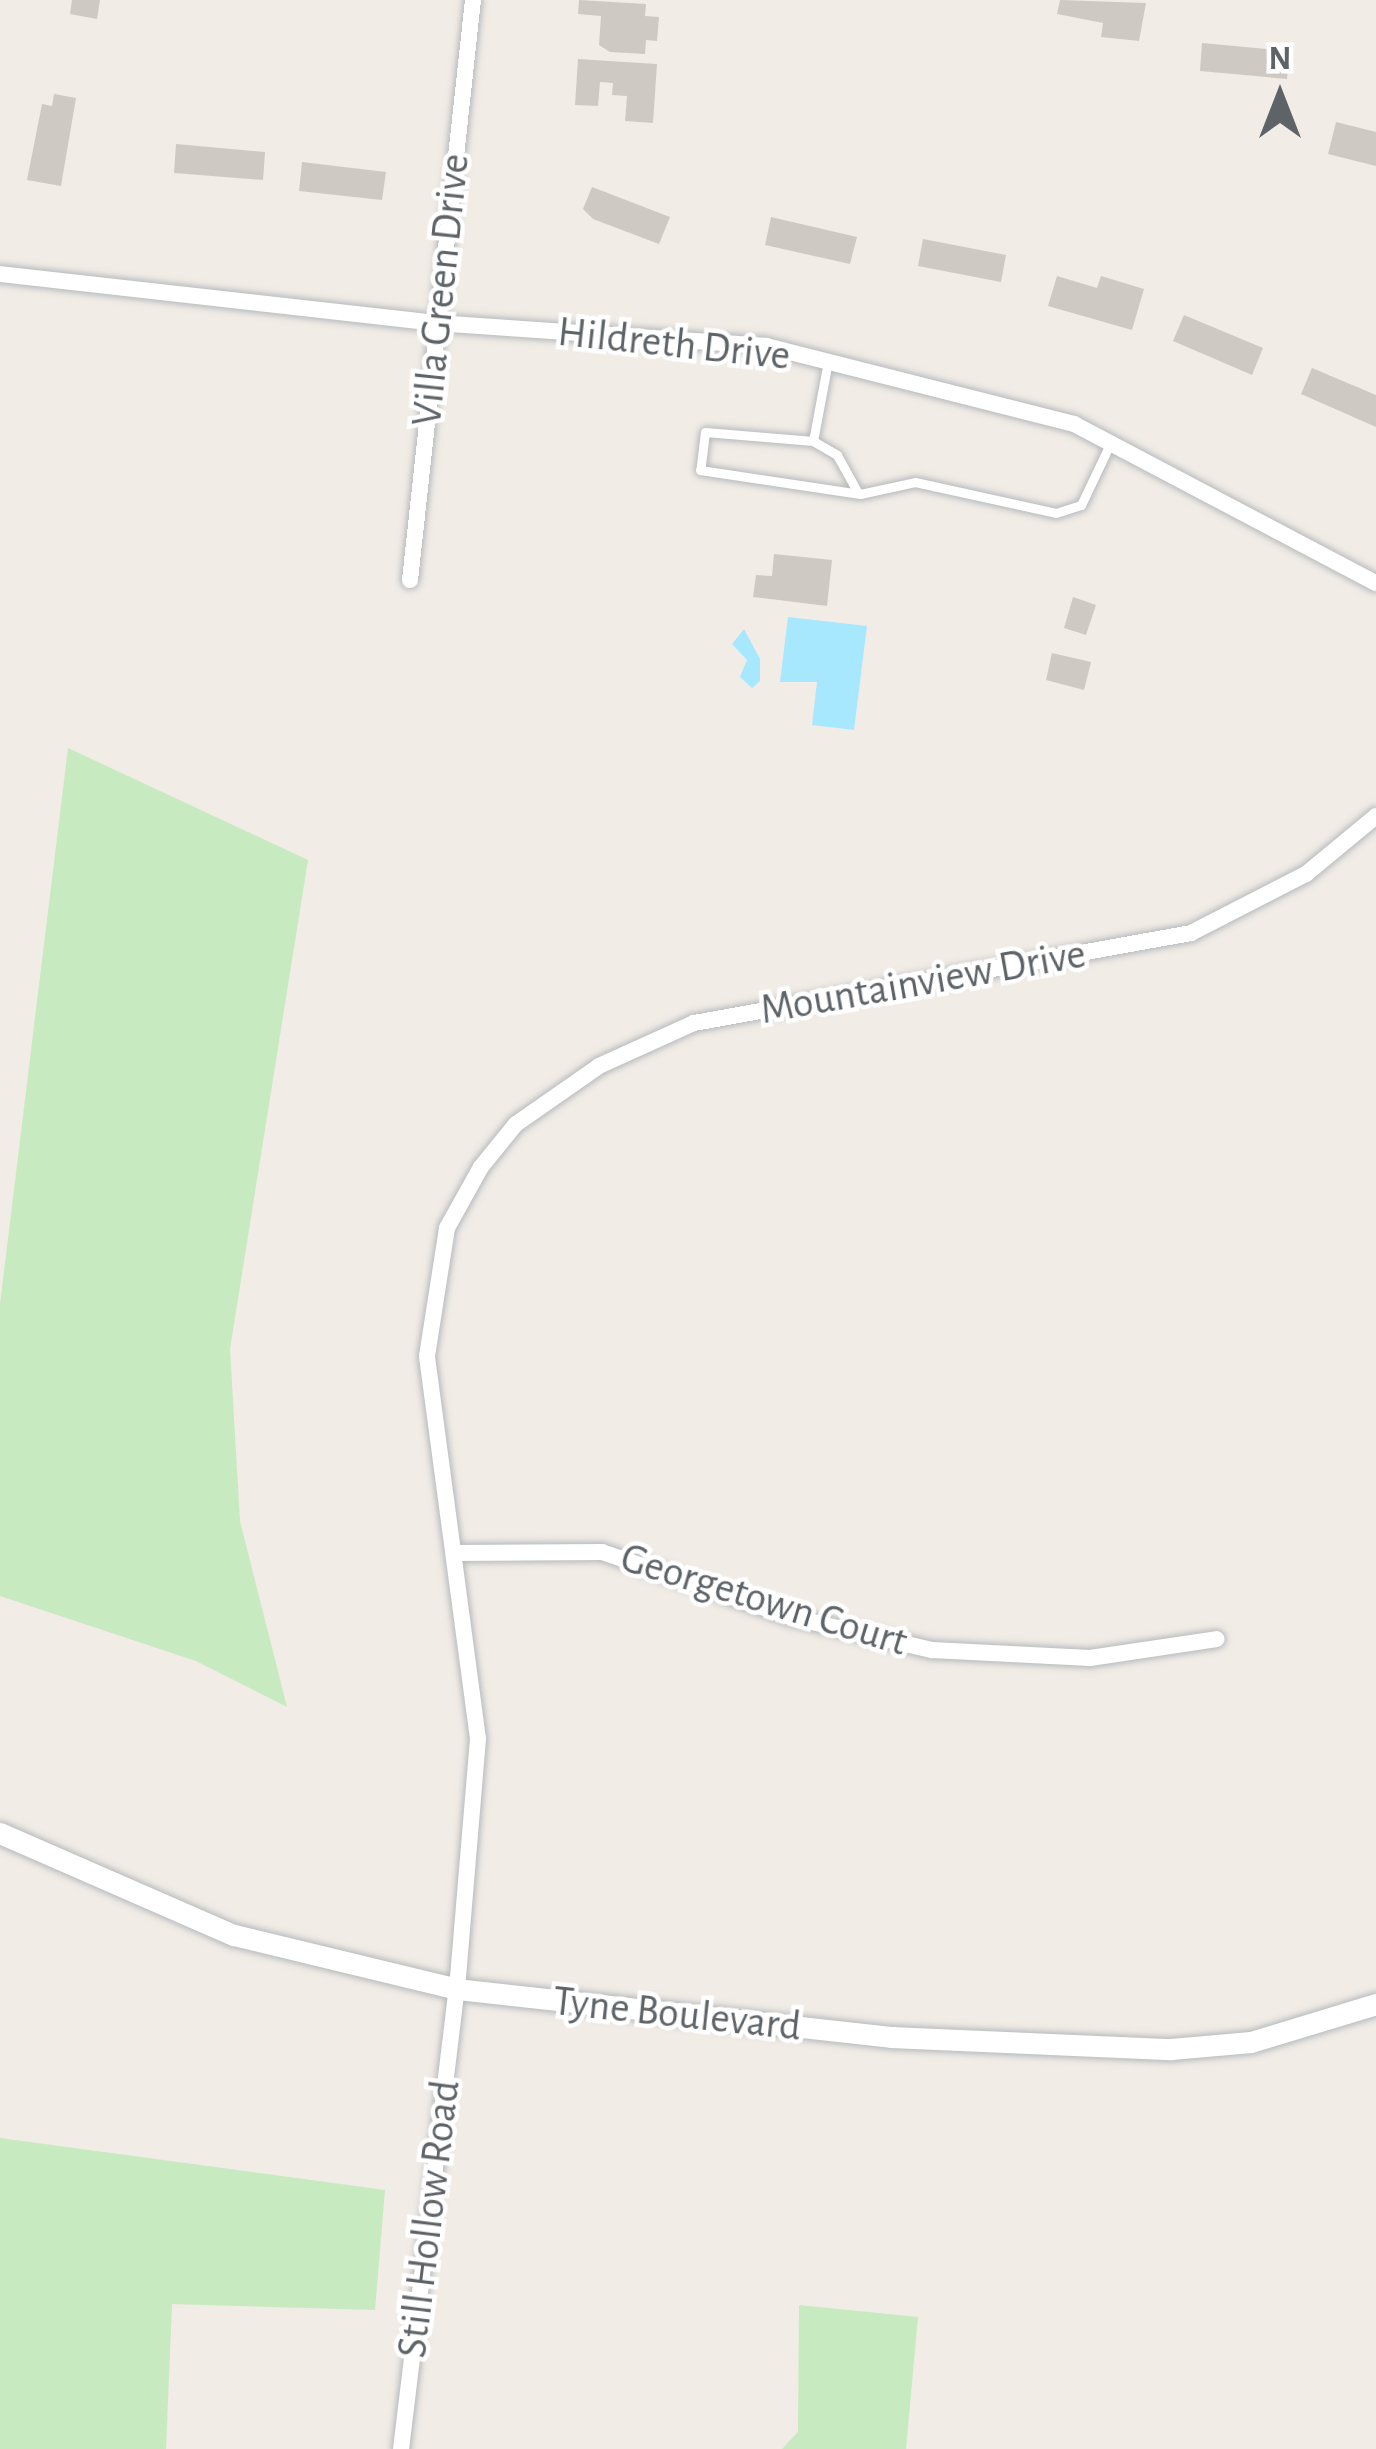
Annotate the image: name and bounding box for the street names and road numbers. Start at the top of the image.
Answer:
street label: Villa Green Drive [402,151,480,429]
street label: Hildreth Drive [555,307,793,381]
street label: Mountainview Drive [756,929,1090,1035]
street label: Georgetown Court [615,1533,913,1667]
street label: Tyne Boulevard [551,1976,803,2052]
street label: Still Hollow Road [387,2077,471,2361]

